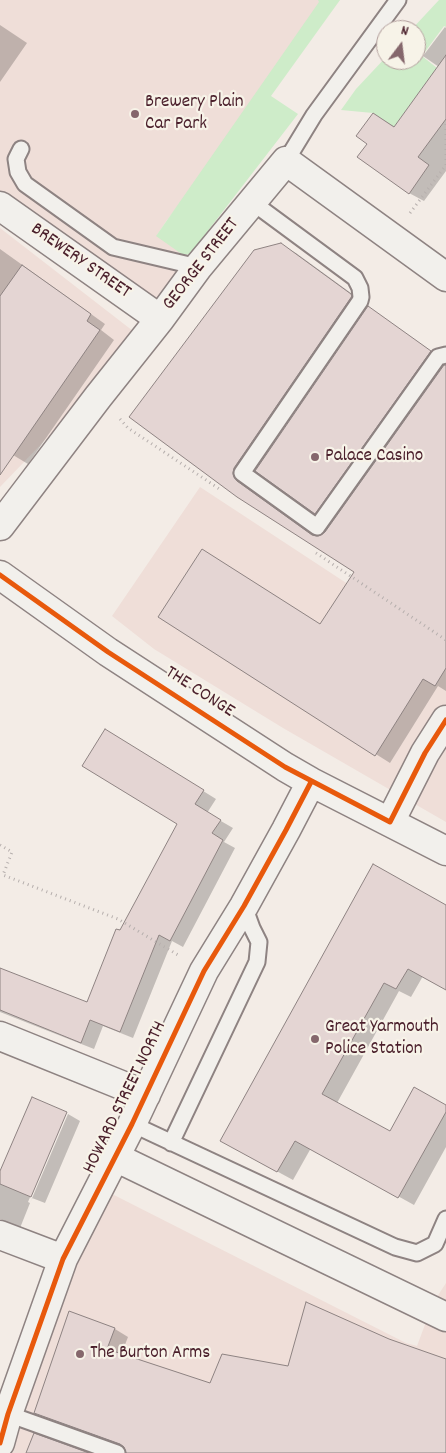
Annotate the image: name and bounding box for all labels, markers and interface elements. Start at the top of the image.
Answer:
north arrow [376,20,426,70]
text: N [399,21,411,42]
place label: Brewery Plain Car Park [145,92,243,136]
marker: Brewery Plain Car Park [129,108,141,120]
street label: GEORGE STREET [159,214,245,316]
street label: BREWERY STREET [26,219,134,305]
place label: Palace Casino [325,446,423,468]
marker: Palace Casino [309,451,321,463]
street label: THE CONGE [160,662,238,724]
place label: Great Yarmouth Police Station [325,1017,439,1061]
street label: HOWARD STREET NORTH [79,1018,173,1178]
marker: Great Yarmouth Police Station [309,1033,321,1045]
place label: The Burton Arms [90,1343,210,1365]
marker: The Burton Arms [74,1348,86,1360]

